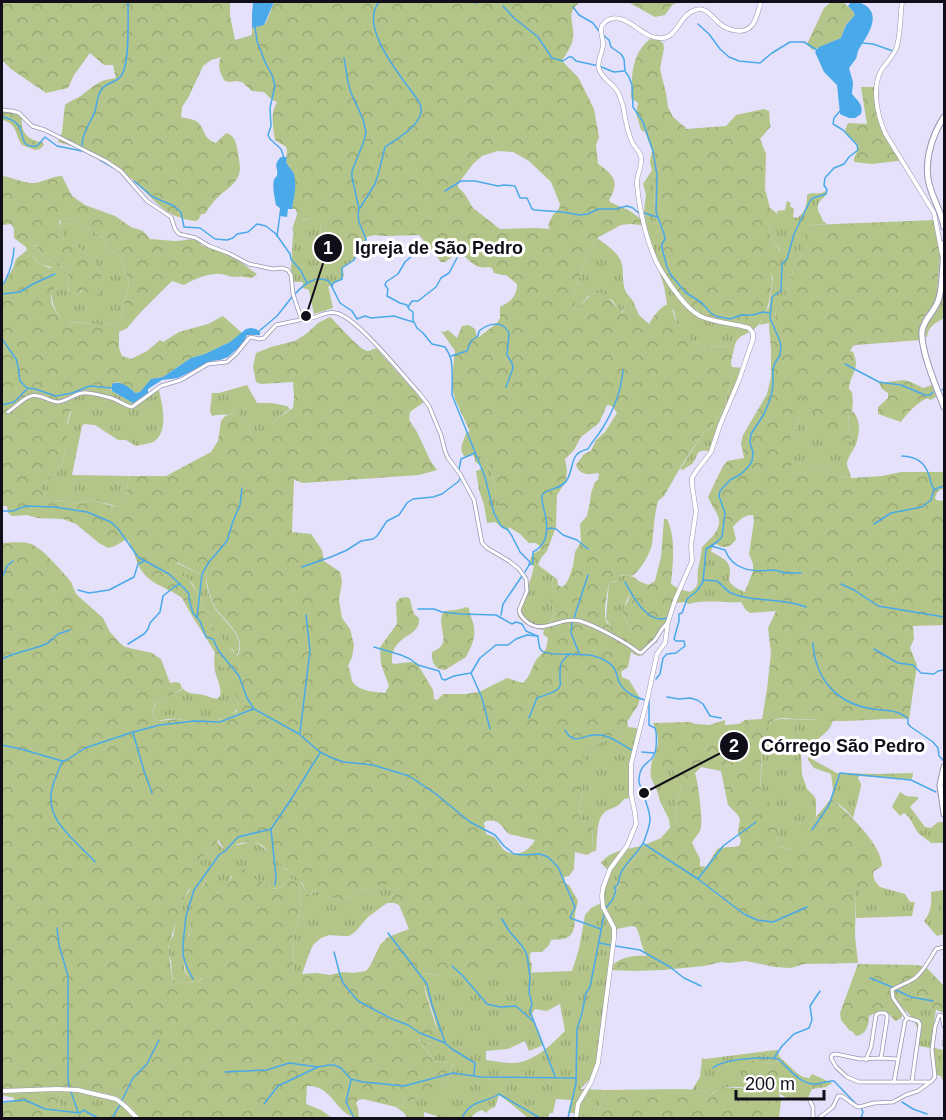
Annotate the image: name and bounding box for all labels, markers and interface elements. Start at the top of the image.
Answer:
callout: Igreja de São Pedro [313,230,535,266]
text: 1 [323,238,333,258]
text: Igreja de São Pedro [355,238,523,258]
callout: Córrego São Pedro [719,728,937,764]
text: 2 [729,736,739,756]
text: Córrego São Pedro [761,736,925,756]
scale bar [736,1063,824,1101]
text: 200 m [745,1074,795,1094]

